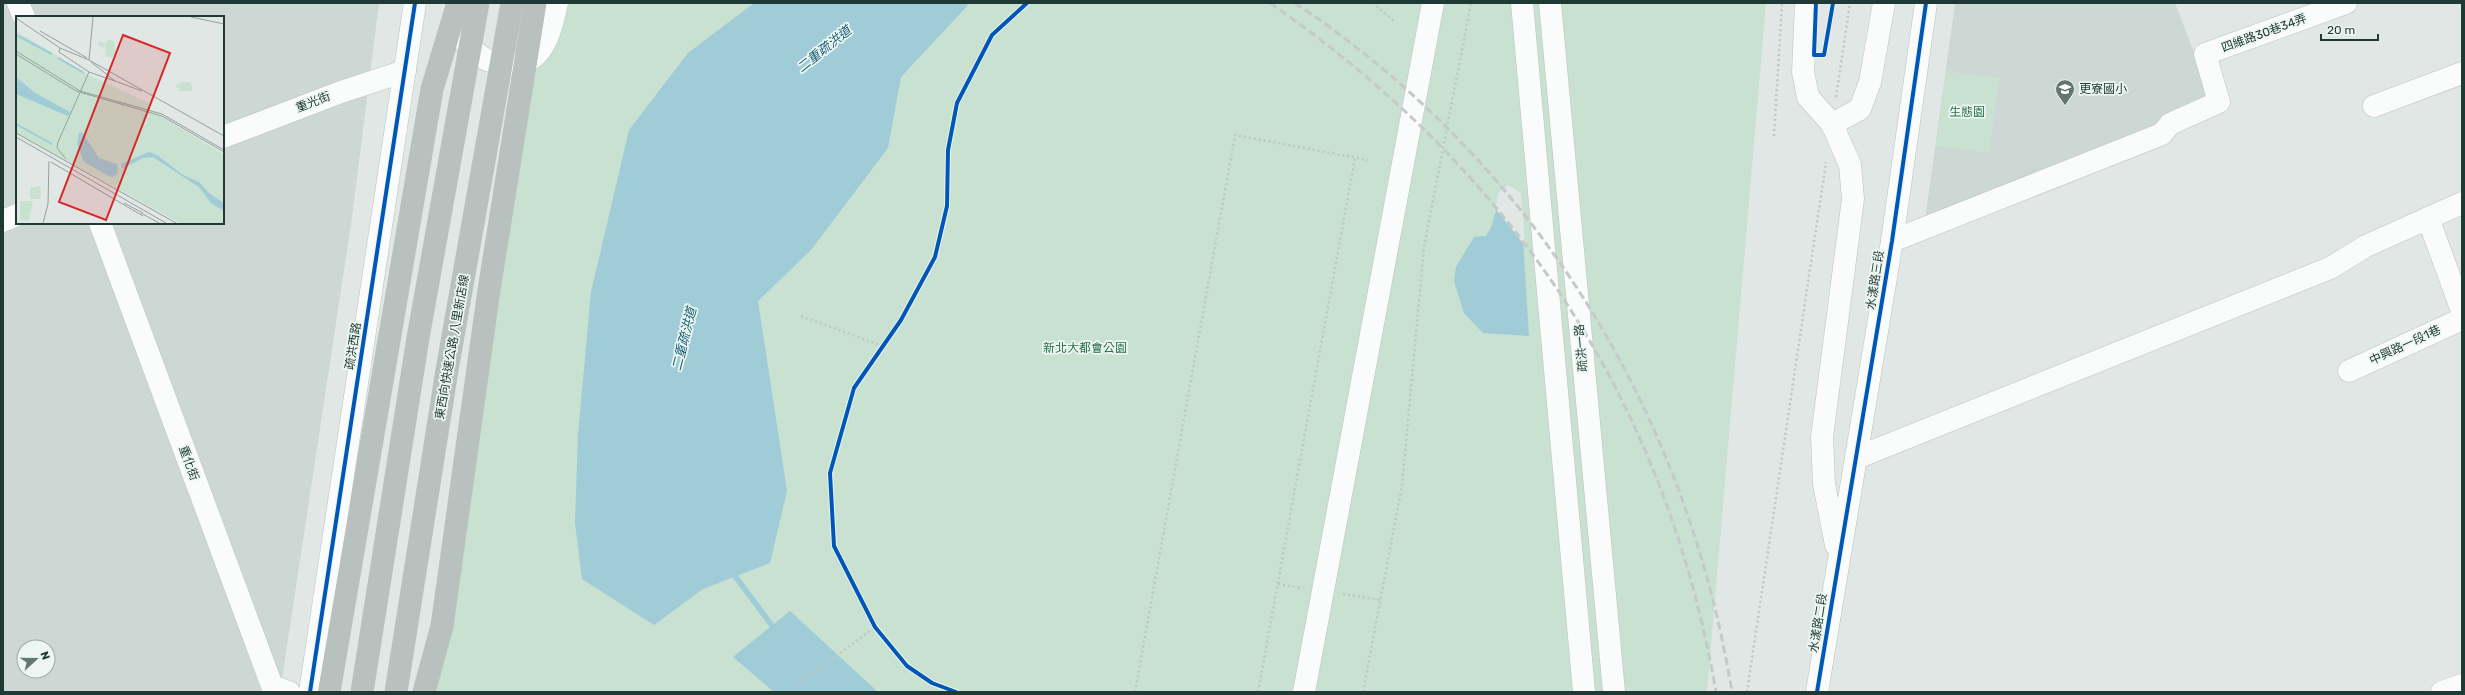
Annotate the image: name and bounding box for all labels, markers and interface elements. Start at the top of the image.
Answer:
street label: 四維路30巷34弄 [2220,11,2308,55]
inset map [16,16,224,224]
scale bar [2321,16,2378,42]
water label: 二重疏洪道 [794,21,856,75]
text: 20 m [2327,23,2355,37]
school or university icon: 更寮國小 [2054,78,2076,106]
place label: 更寮國小 [2079,82,2127,96]
street label: 重光街 [294,89,332,115]
park label: 生態園 [1949,105,1985,119]
street label: 水漾路三段 [1863,249,1887,311]
street label: 東西向快速公路 八里新店線 [432,273,472,421]
water label: 二重疏洪道 [669,304,700,372]
street label: 疏洪西路 [342,321,364,371]
street label: 中興路一段1巷 [2367,322,2443,368]
street label: 疏洪一路 [1572,323,1590,373]
park label: 新北大都會公園 [1043,341,1127,355]
street label: 重化街 [176,444,202,482]
street label: 水漾路二段 [1806,592,1830,654]
north arrow [16,639,56,679]
text: N [37,650,52,662]

